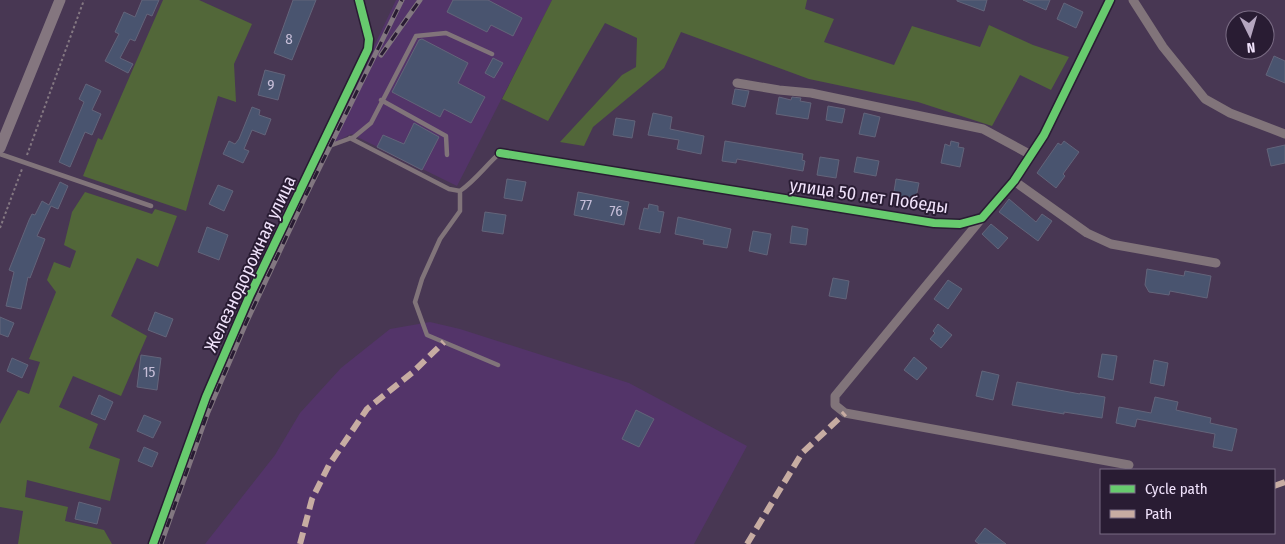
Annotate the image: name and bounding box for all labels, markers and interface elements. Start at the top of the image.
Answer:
north arrow [1225,10,1275,60]
house number: 8 [285,30,293,48]
text: N [1246,39,1256,56]
house number: 9 [267,76,275,94]
street label: Железнодорожная улица [199,172,301,356]
street label: улица 50 лет Победы [788,174,950,218]
house number: 77 [580,196,592,214]
house number: 76 [609,202,623,220]
house number: 15 [143,363,155,381]
legend [1100,469,1275,534]
text: Cycle path [1145,480,1208,498]
text: Path [1145,505,1172,523]

